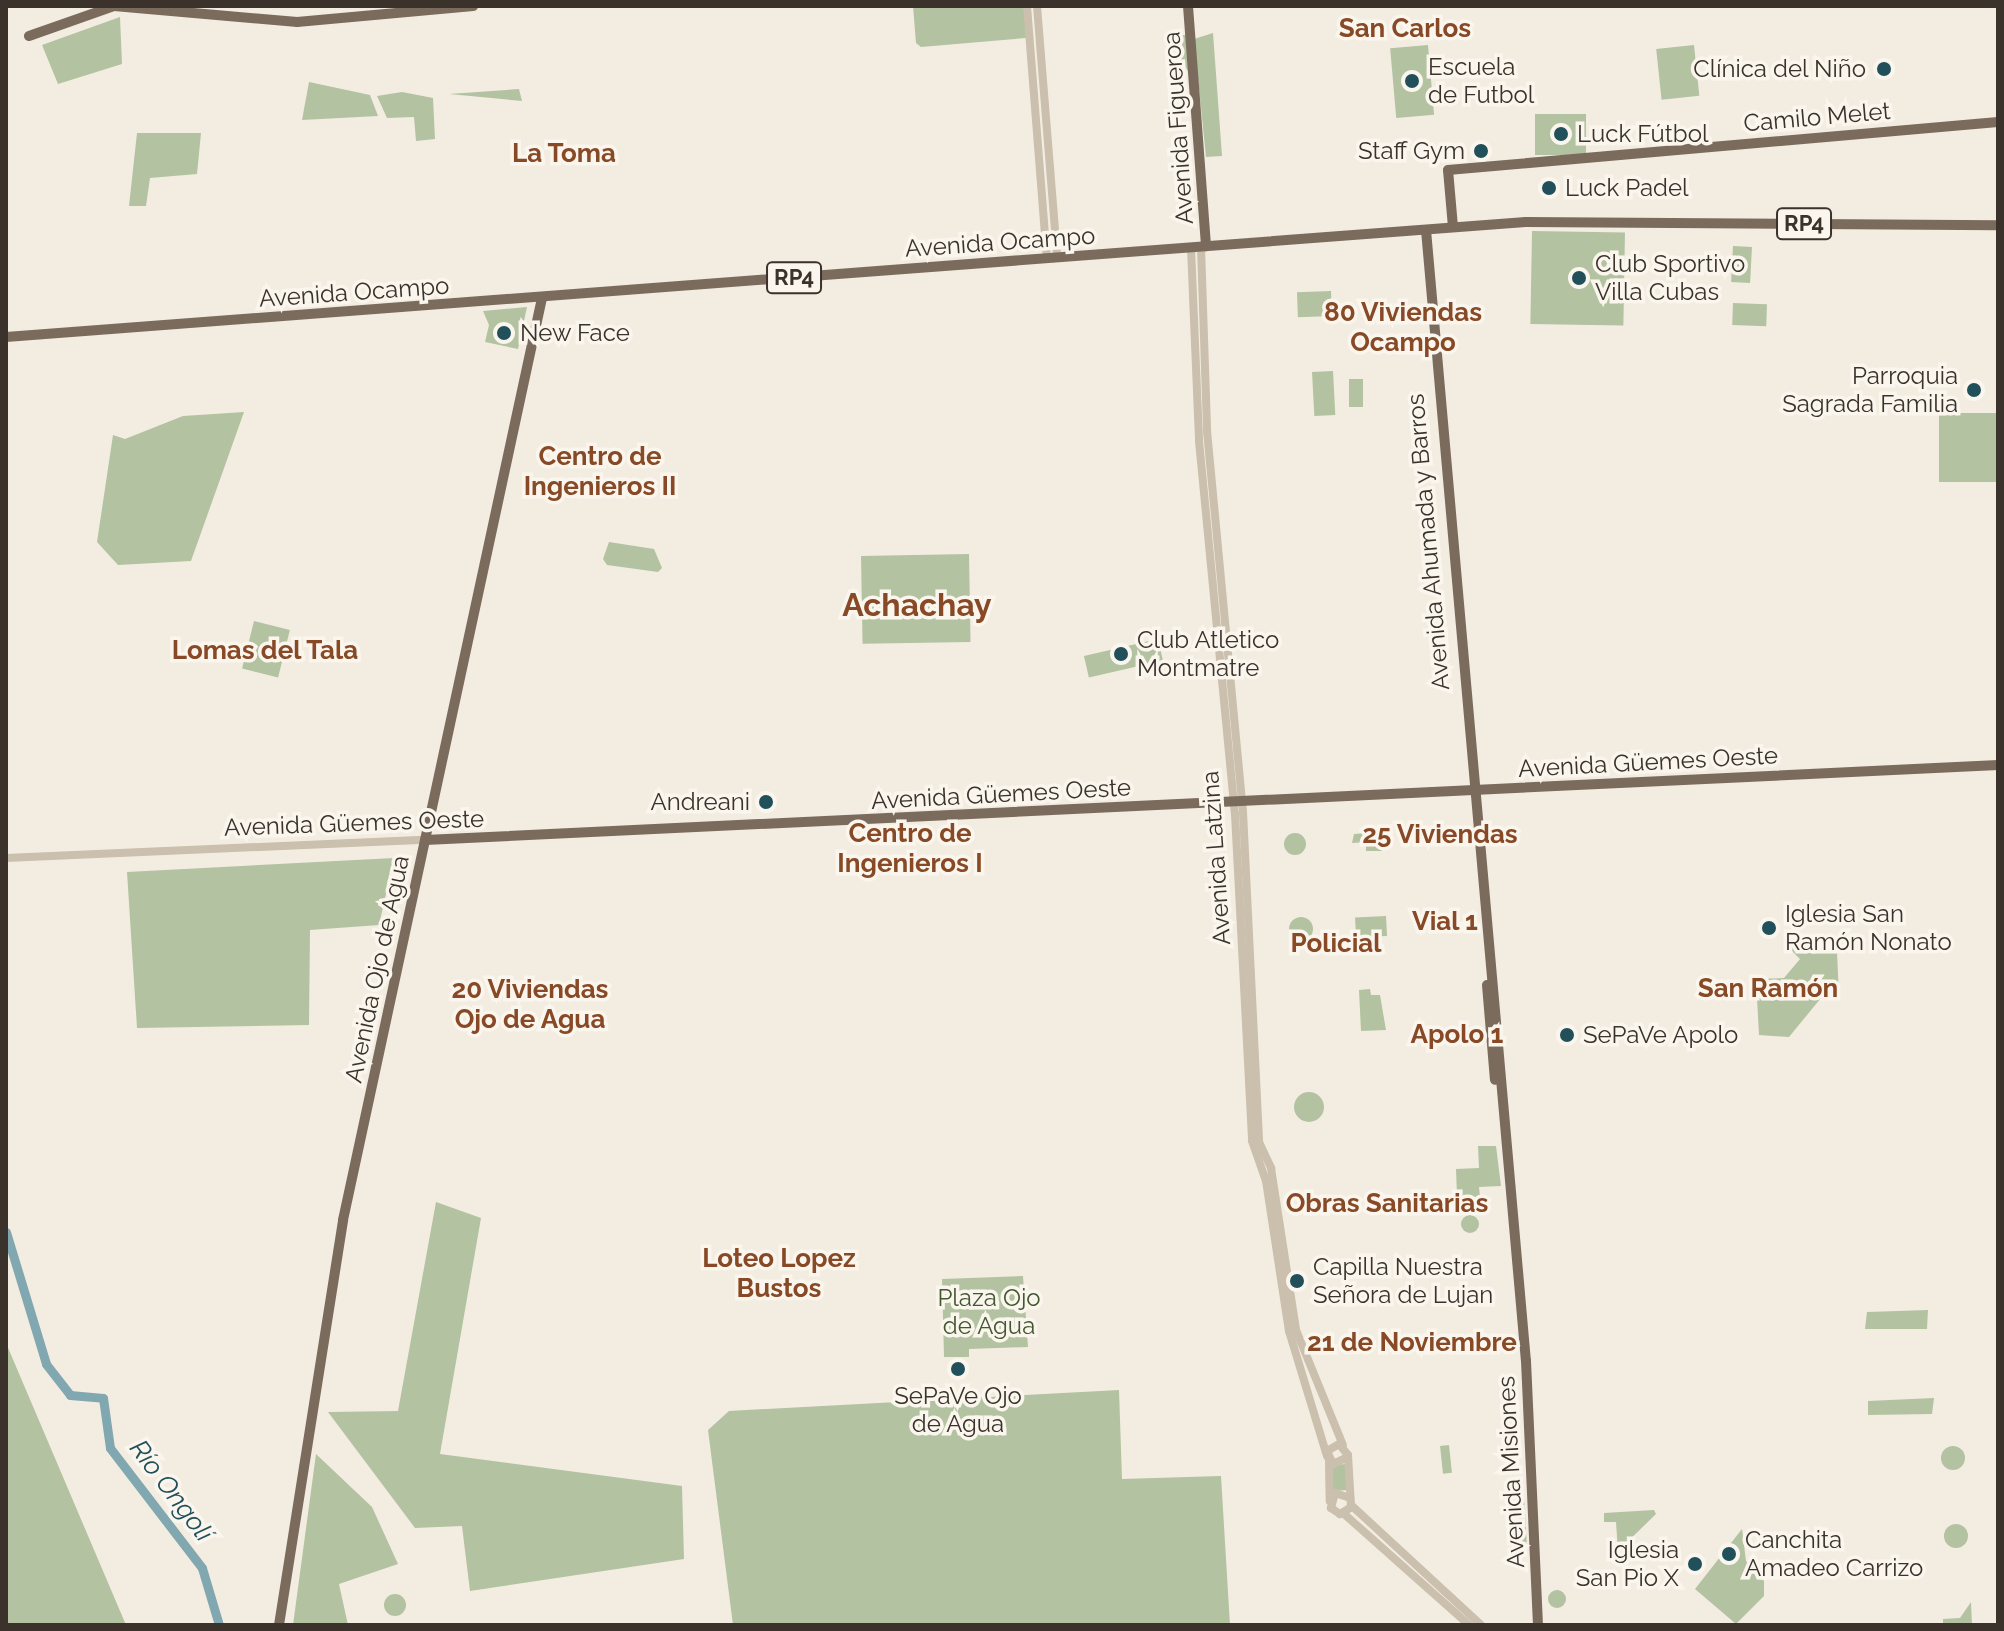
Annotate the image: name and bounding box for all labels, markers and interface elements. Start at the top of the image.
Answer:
district label: San Carlos [1339,13,1471,45]
street label: Avenida Figueroa [1157,31,1199,225]
place label: Escuela de Futbol [1428,53,1534,109]
place label: Clínica del Niño [1692,55,1866,83]
marker: Clínica del Niño [1873,58,1895,80]
marker: Escuela de Futbol [1403,72,1421,90]
street label: Camilo Melet [1742,96,1892,138]
place label: Luck Fútbol [1577,120,1708,148]
marker: Luck Fútbol [1552,125,1570,143]
place label: Staff Gym [1358,137,1465,165]
district label: La Toma [512,138,616,170]
marker: Staff Gym [1472,142,1490,160]
place label: Luck Padel [1565,174,1689,202]
marker: Luck Padel [1540,179,1558,197]
road number: RP4 [1776,206,1832,242]
street label: Avenida Ocampo [904,221,1096,263]
place label: Club Sportivo Villa Cubas [1595,250,1745,306]
road number: RP4 [766,260,822,296]
marker: Club Sportivo Villa Cubas [1570,269,1588,287]
street label: Avenida Ocampo [258,271,450,313]
district label: 80 Viviendas Ocampo [1324,297,1482,358]
place label: New Face [520,319,631,347]
marker: New Face [495,324,513,342]
place label: Parroquia Sagrada Familia [1782,362,1958,418]
marker: Parroquia Sagrada Familia [1965,381,1983,399]
street label: Avenida Ahumada y Barros [1401,392,1455,692]
district label: Centro de Ingenieros II [524,441,676,502]
district label: Achachay [842,586,992,624]
place label: Club Atletico Montmatre [1137,626,1280,682]
district label: Lomas del Tala [171,635,359,667]
marker: Club Atletico Montmatre [1112,645,1130,663]
street label: Avenida Güemes Oeste [1517,741,1779,783]
street label: Avenida Latzina [1196,770,1236,946]
street label: Avenida Güemes Oeste [870,773,1132,815]
place label: Andreani [650,788,750,816]
marker: Andreani [757,793,775,811]
street label: Avenida Güemes Oeste [223,804,485,842]
district label: Centro de Ingenieros I [837,818,983,880]
district label: 25 Viviendas [1362,819,1518,851]
street label: Avenida Ojo de Agua [339,852,415,1086]
place label: Iglesia San Ramón Nonato [1785,900,1952,956]
district label: Vial 1 [1412,906,1478,938]
marker: Iglesia San Ramón Nonato [1760,919,1778,937]
district label: Policial [1290,928,1382,960]
district label: San Ramón [1698,973,1838,1005]
district label: 20 Viviendas Ojo de Agua [451,974,609,1036]
district label: Apolo 1 [1411,1019,1503,1051]
place label: SePaVe Apolo [1583,1021,1739,1049]
marker: SePaVe Apolo [1558,1026,1576,1044]
district label: Obras Sanitarias [1286,1188,1488,1220]
district label: Loteo Lopez Bustos [702,1243,856,1304]
place label: Capilla Nuestra Señora de Lujan [1313,1253,1493,1309]
marker: Capilla Nuestra Señora de Lujan [1288,1272,1306,1290]
park label: Plaza Ojo de Agua [937,1284,1041,1340]
district label: 21 de Noviembre [1307,1327,1517,1359]
marker: SePaVe Ojo de Agua [949,1360,967,1378]
street label: Avenida Misiones [1492,1375,1530,1569]
place label: SePaVe Ojo de Agua [894,1382,1022,1438]
water label: Río Ongolí [123,1434,219,1548]
place label: Canchita Amadeo Carrizo [1745,1526,1923,1582]
place label: Iglesia San Pio X [1576,1536,1679,1592]
marker: Canchita Amadeo Carrizo [1720,1545,1738,1563]
marker: Iglesia San Pio X [1686,1555,1704,1573]

